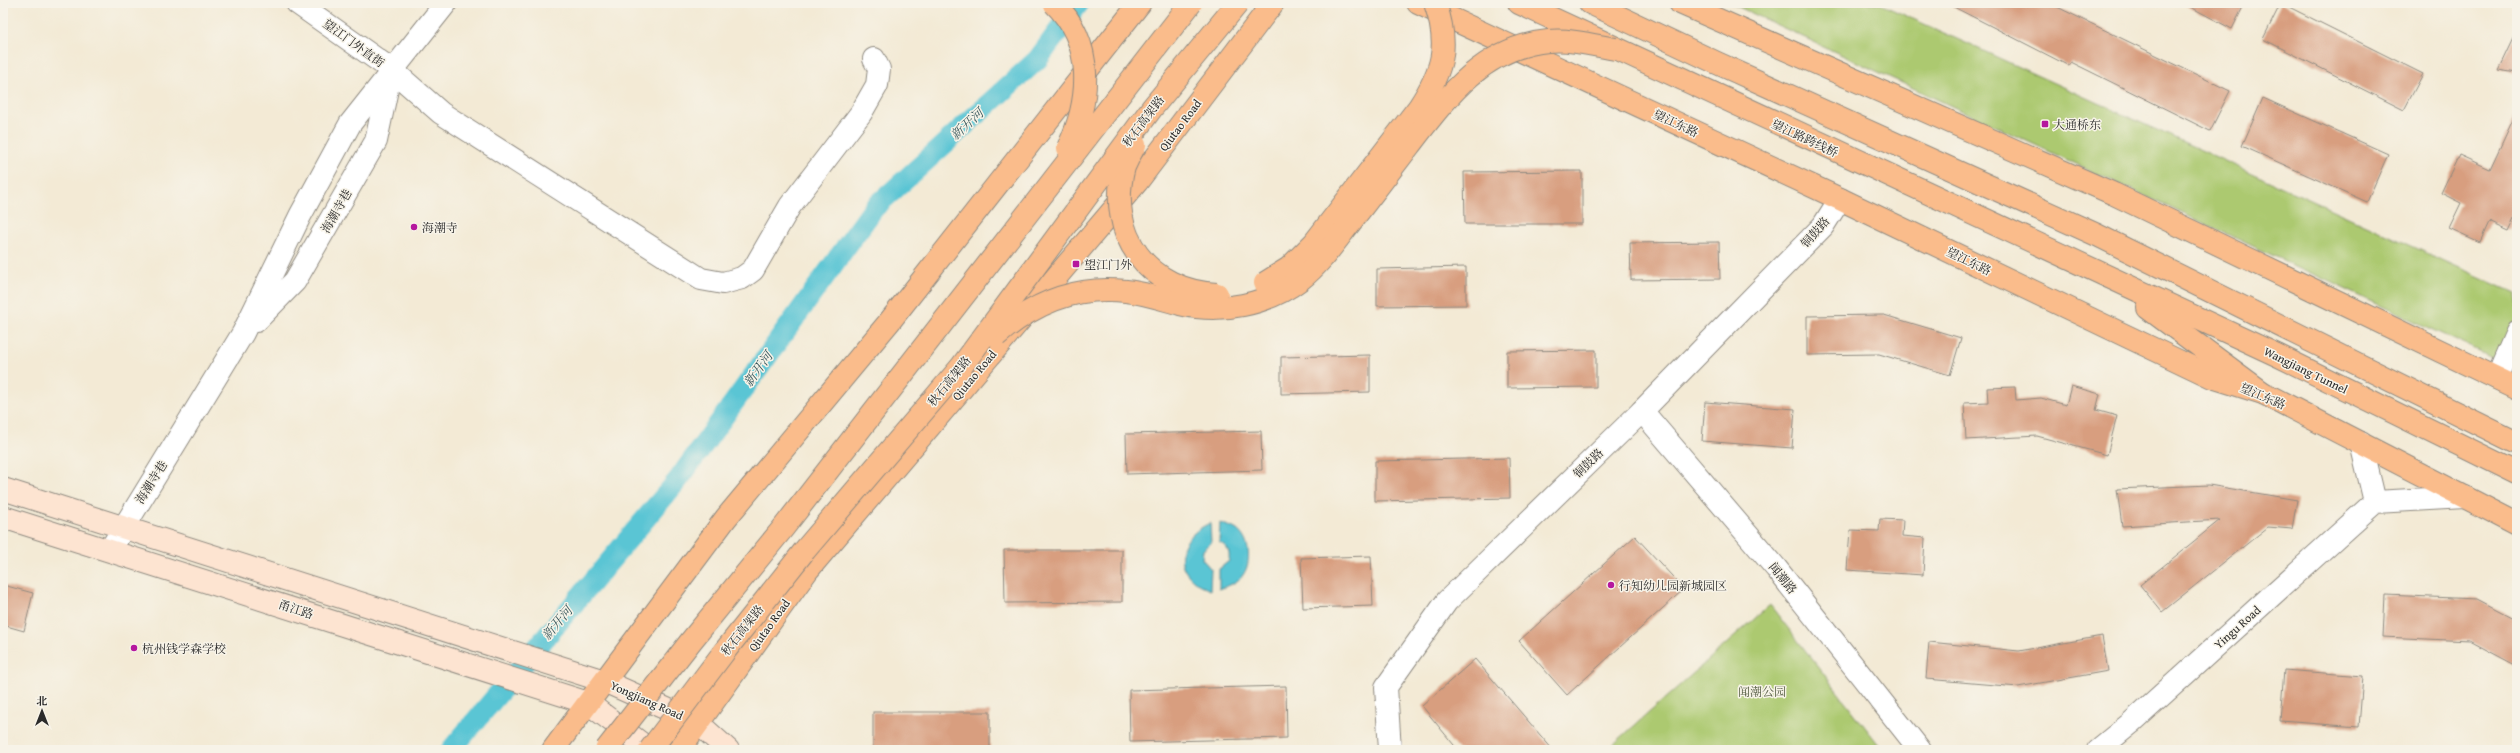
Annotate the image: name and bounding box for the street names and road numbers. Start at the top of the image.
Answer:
street label: 望江门外直街 [320,15,389,72]
street label: 秋石高架路 [1118,92,1168,150]
street label: Qiutao Road [1155,95,1205,154]
street label: 望江东路 [1651,105,1701,141]
street label: 望江路跨线桥 [1769,115,1841,161]
street label: 海潮寺巷 [317,186,355,236]
street label: 铜鼓路 [1797,213,1833,251]
street label: 望江东路 [1944,243,1994,279]
street label: Wangjiang Tunnel [2261,342,2351,398]
street label: Qiutao Road [948,346,1000,404]
street label: 秋石高架路 [924,352,974,410]
street label: 望江东路 [2238,379,2288,413]
street label: 铜鼓路 [1569,444,1607,482]
street label: 海潮寺巷 [131,457,171,507]
street label: 闻潮路 [1765,559,1801,597]
street label: 甬江路 [276,595,316,623]
street label: Qiutao Road [744,595,794,655]
street label: 秋石高架路 [717,601,767,659]
street label: Yingu Road [2210,601,2265,653]
street label: Yongjiang Road [608,676,687,724]

